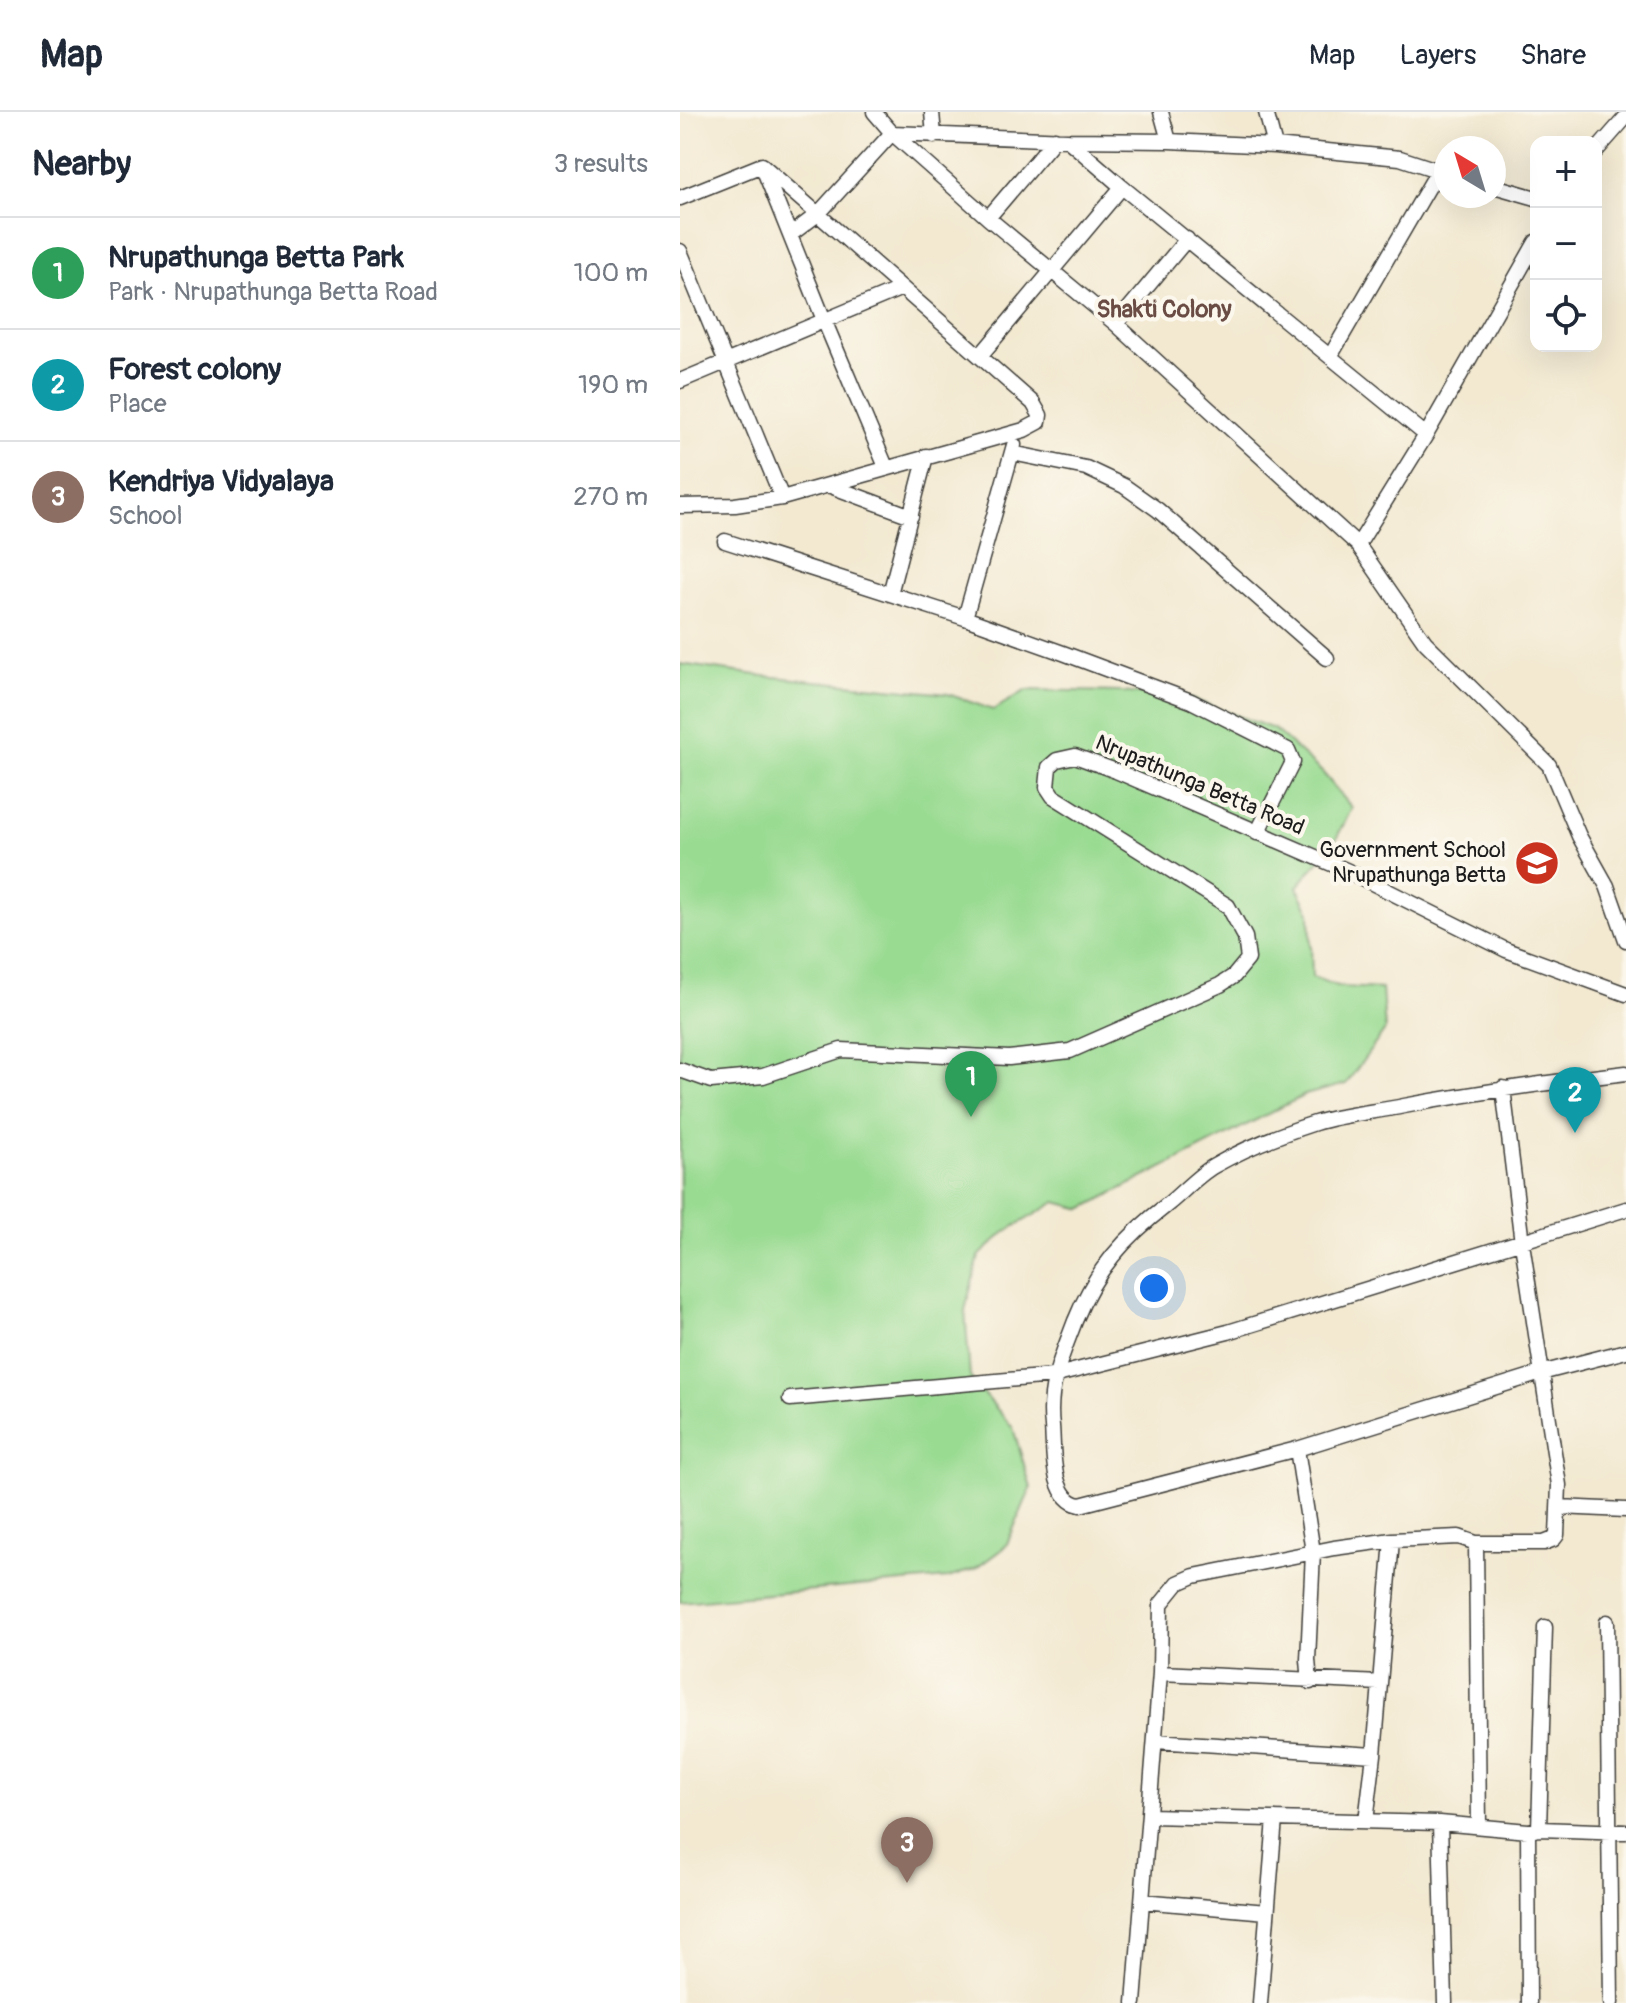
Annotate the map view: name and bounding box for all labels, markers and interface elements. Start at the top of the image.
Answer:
text: Map [40,31,103,79]
text: Map [1309,38,1355,73]
text: Layers [1399,38,1476,73]
text: Share [1520,38,1586,73]
north arrow [1434,136,1506,208]
map controls [1530,136,1602,352]
button: + [1530,136,1602,208]
text: Nearby [32,143,131,186]
text: 3 results [554,148,648,180]
button: − [1530,208,1602,280]
text: Nrupathunga Betta Park [108,239,404,276]
text: 1 [53,257,63,289]
text: 100 m [574,257,648,289]
text: Park · Nrupathunga Betta Road [108,276,438,308]
button: locate [1530,280,1602,352]
district label: Shakti Colony [1097,295,1232,324]
text: Forest colony [108,351,281,388]
text: 2 [51,369,65,401]
text: 190 m [578,369,648,401]
text: Place [108,388,167,420]
text: Kendriya Vidyalaya [108,463,334,500]
text: 3 [51,481,65,513]
text: 270 m [573,481,648,513]
text: School [108,500,183,532]
street label: Nrupathunga Betta Road [1091,728,1309,842]
place label: Government School Nrupathunga Betta [1320,836,1506,889]
school or university icon: Government School Nrupathunga Betta [1513,839,1561,887]
pin: 1 [945,1051,997,1117]
pin: 2 [1549,1067,1601,1133]
your location [1134,1268,1174,1308]
pin: 3 [881,1817,933,1883]

